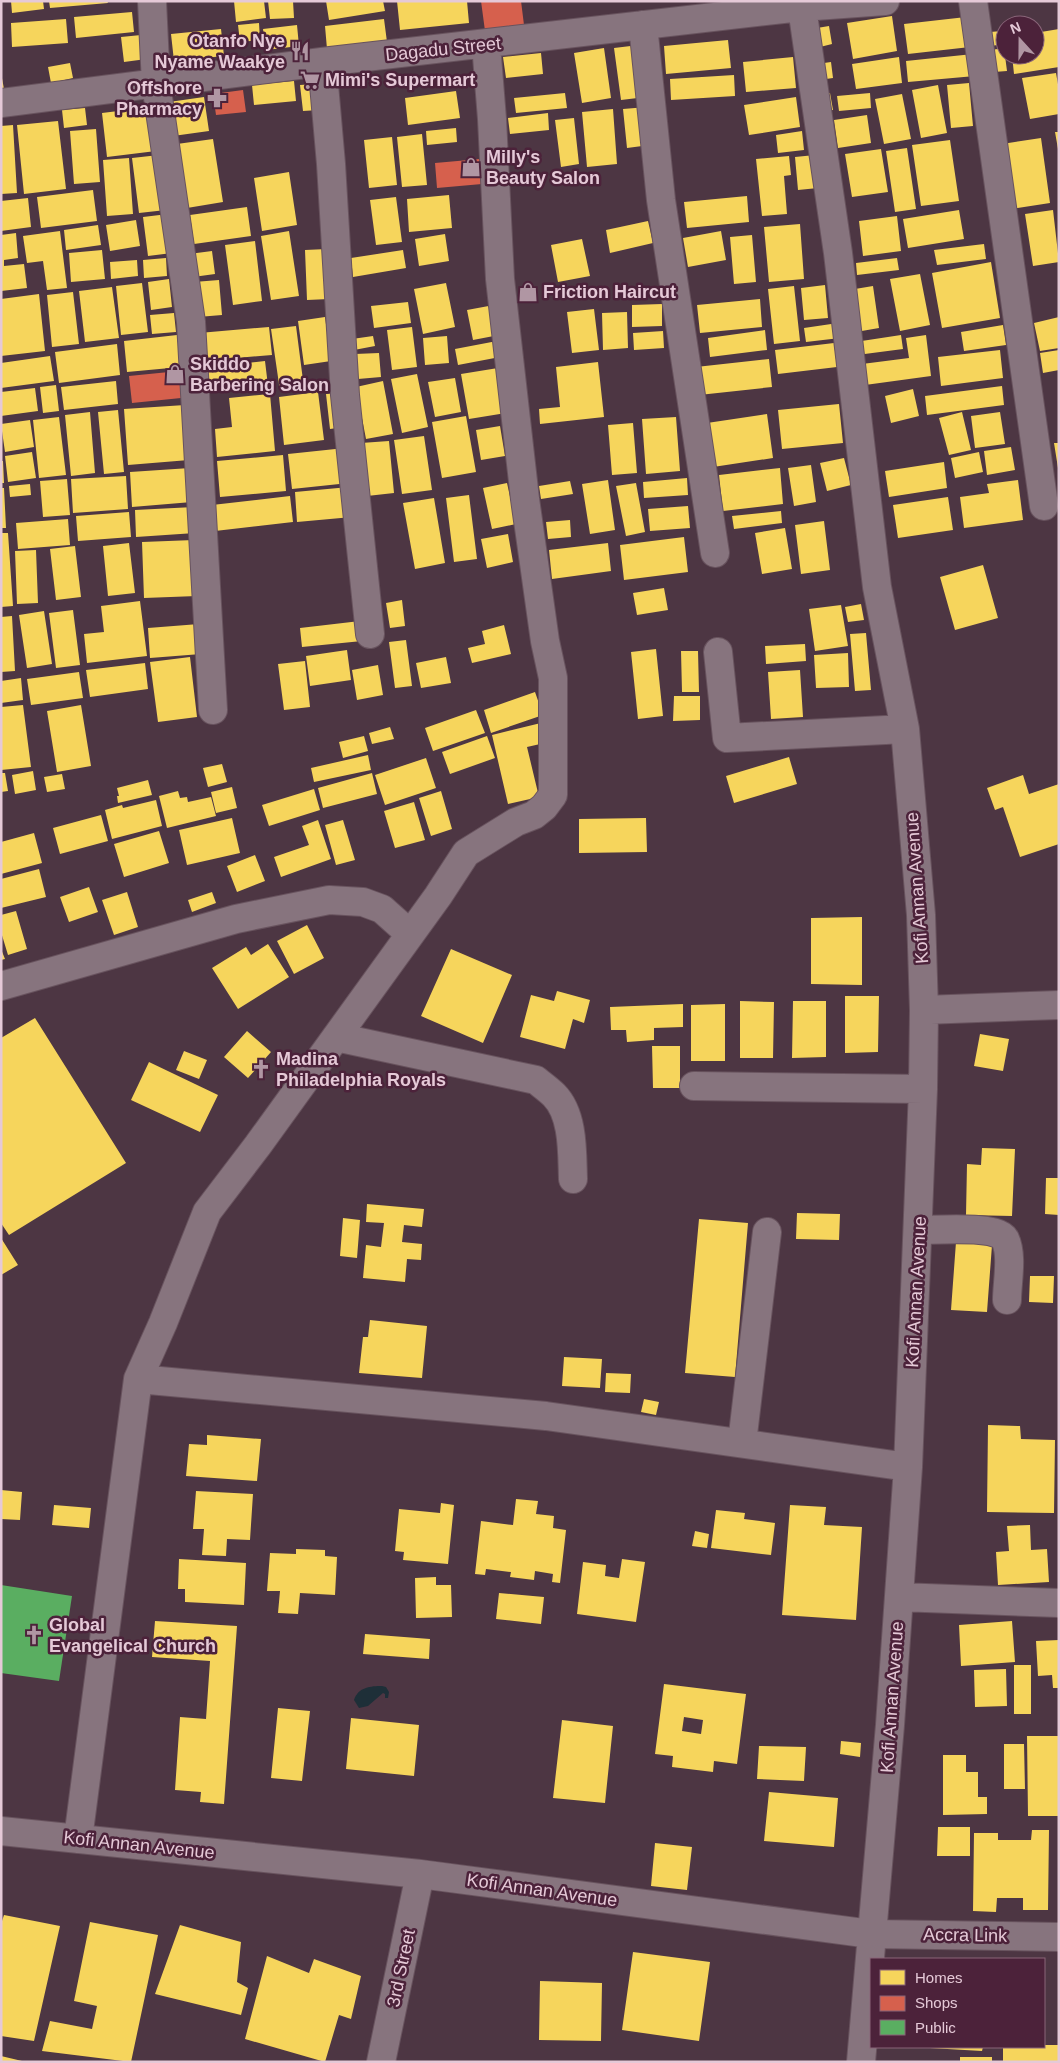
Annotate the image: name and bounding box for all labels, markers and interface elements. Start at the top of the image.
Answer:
north arrow [995,15,1045,65]
text: N [1008,19,1023,37]
place label: Otanfo Nye Nyame Waakye [155,31,285,72]
street label: Dagadu Street [384,33,502,65]
restaurant icon: Otanfo Nye Nyame Waakye [289,40,311,62]
supermarket icon: Mimi's Supermart [299,69,321,91]
place label: Mimi's Supermart [325,70,475,90]
place label: Offshore Pharmacy [116,78,202,119]
pharmacy icon: Offshore Pharmacy [206,87,228,109]
place label: Milly's Beauty Salon [486,147,600,188]
shop icon: Milly's Beauty Salon [460,156,482,178]
shop icon: Friction Haircut [517,281,539,303]
place label: Friction Haircut [543,282,676,302]
place label: Skiddo Barbering Salon [190,354,329,395]
shop icon: Skiddo Barbering Salon [164,363,186,385]
street label: Kofi Annan Avenue [902,812,932,964]
place label: Madina Philadelphia Royals [276,1049,446,1090]
church icon: Madina Philadelphia Royals [250,1058,272,1080]
street label: Kofi Annan Avenue [902,1216,930,1368]
place label: Global Evangelical Church [49,1615,216,1656]
street label: Kofi Annan Avenue [877,1621,907,1773]
church icon: Global Evangelical Church [23,1624,45,1646]
street label: Kofi Annan Avenue [62,1827,216,1863]
street label: Kofi Annan Avenue [465,1870,619,1910]
street label: Accra Link [923,1924,1008,1946]
street label: 3rd Street [383,1927,419,2009]
legend [870,1958,1045,2048]
text: Homes [915,1969,963,1986]
text: Shops [915,1994,958,2011]
text: Public [915,2019,956,2036]

